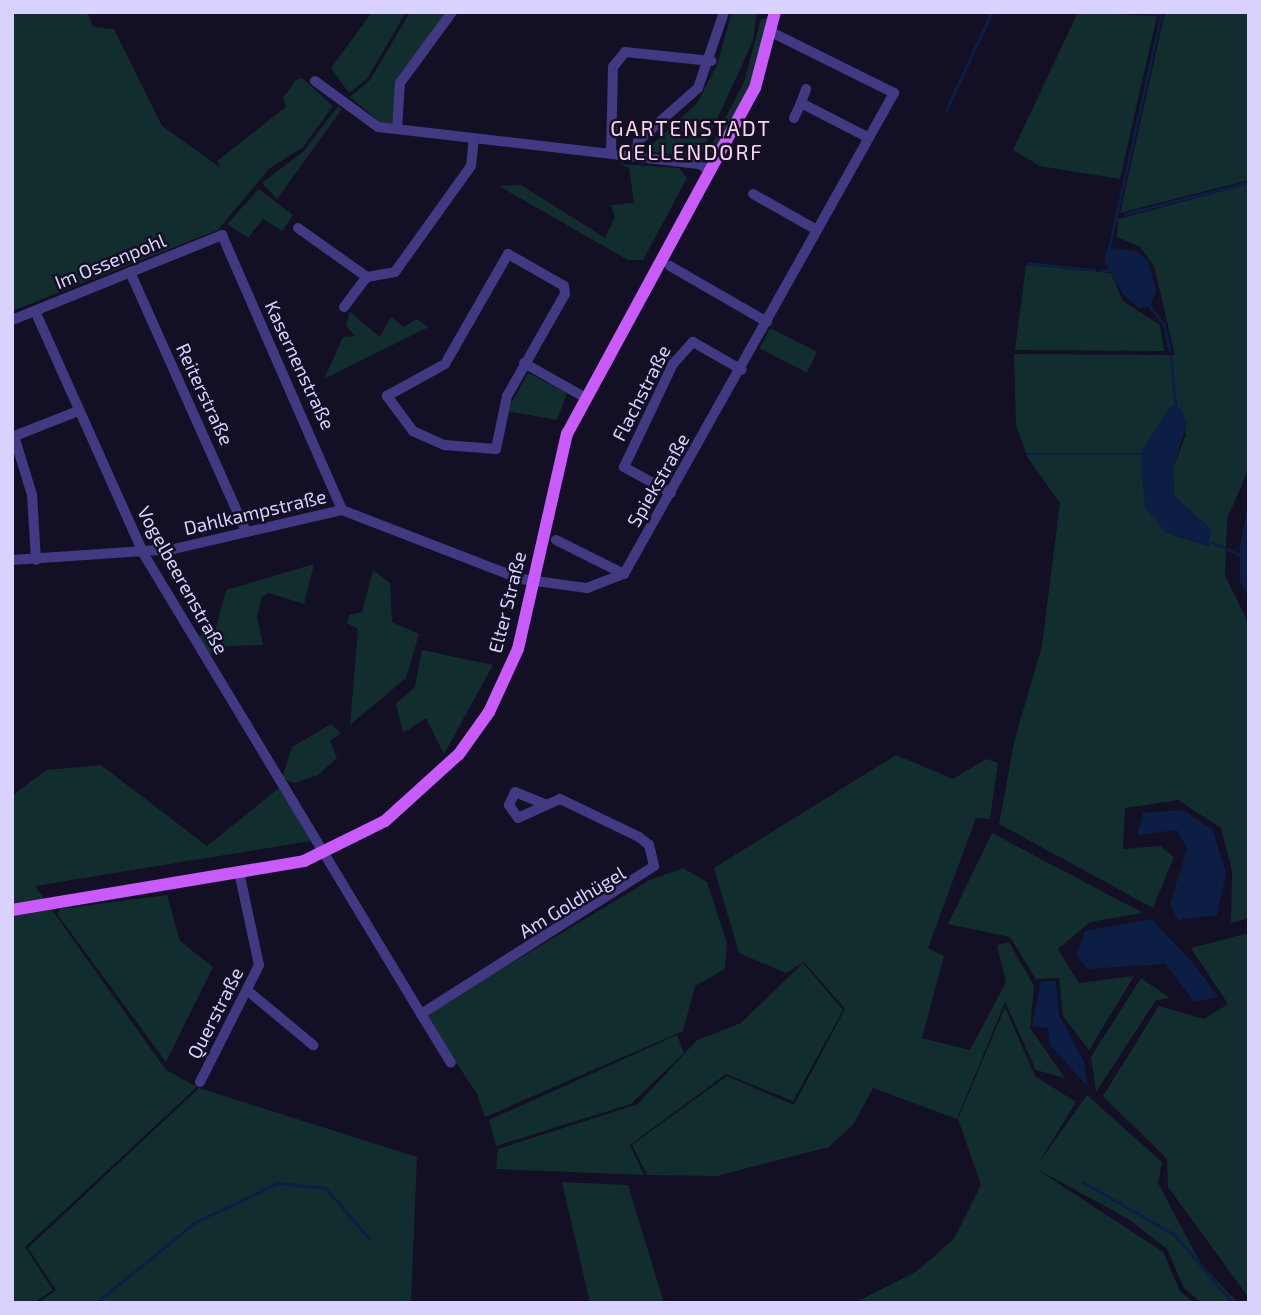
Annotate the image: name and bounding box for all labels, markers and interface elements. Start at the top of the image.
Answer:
district label: GARTENSTADT GELLENDORF [612,115,770,165]
street label: Im Ossenpohl [51,228,169,294]
street label: Kasernenstraße [260,297,340,433]
street label: Reiterstraße [172,340,238,448]
street label: Flachstraße [607,341,675,445]
street label: Spiekstraße [622,429,694,531]
street label: Dahlkampstraße [182,485,328,539]
street label: Vogelbeerenstraße [133,502,233,658]
street label: Elter Straße [483,549,531,655]
street label: Am Goldhügel [515,861,629,943]
street label: Querstraße [182,964,248,1062]

